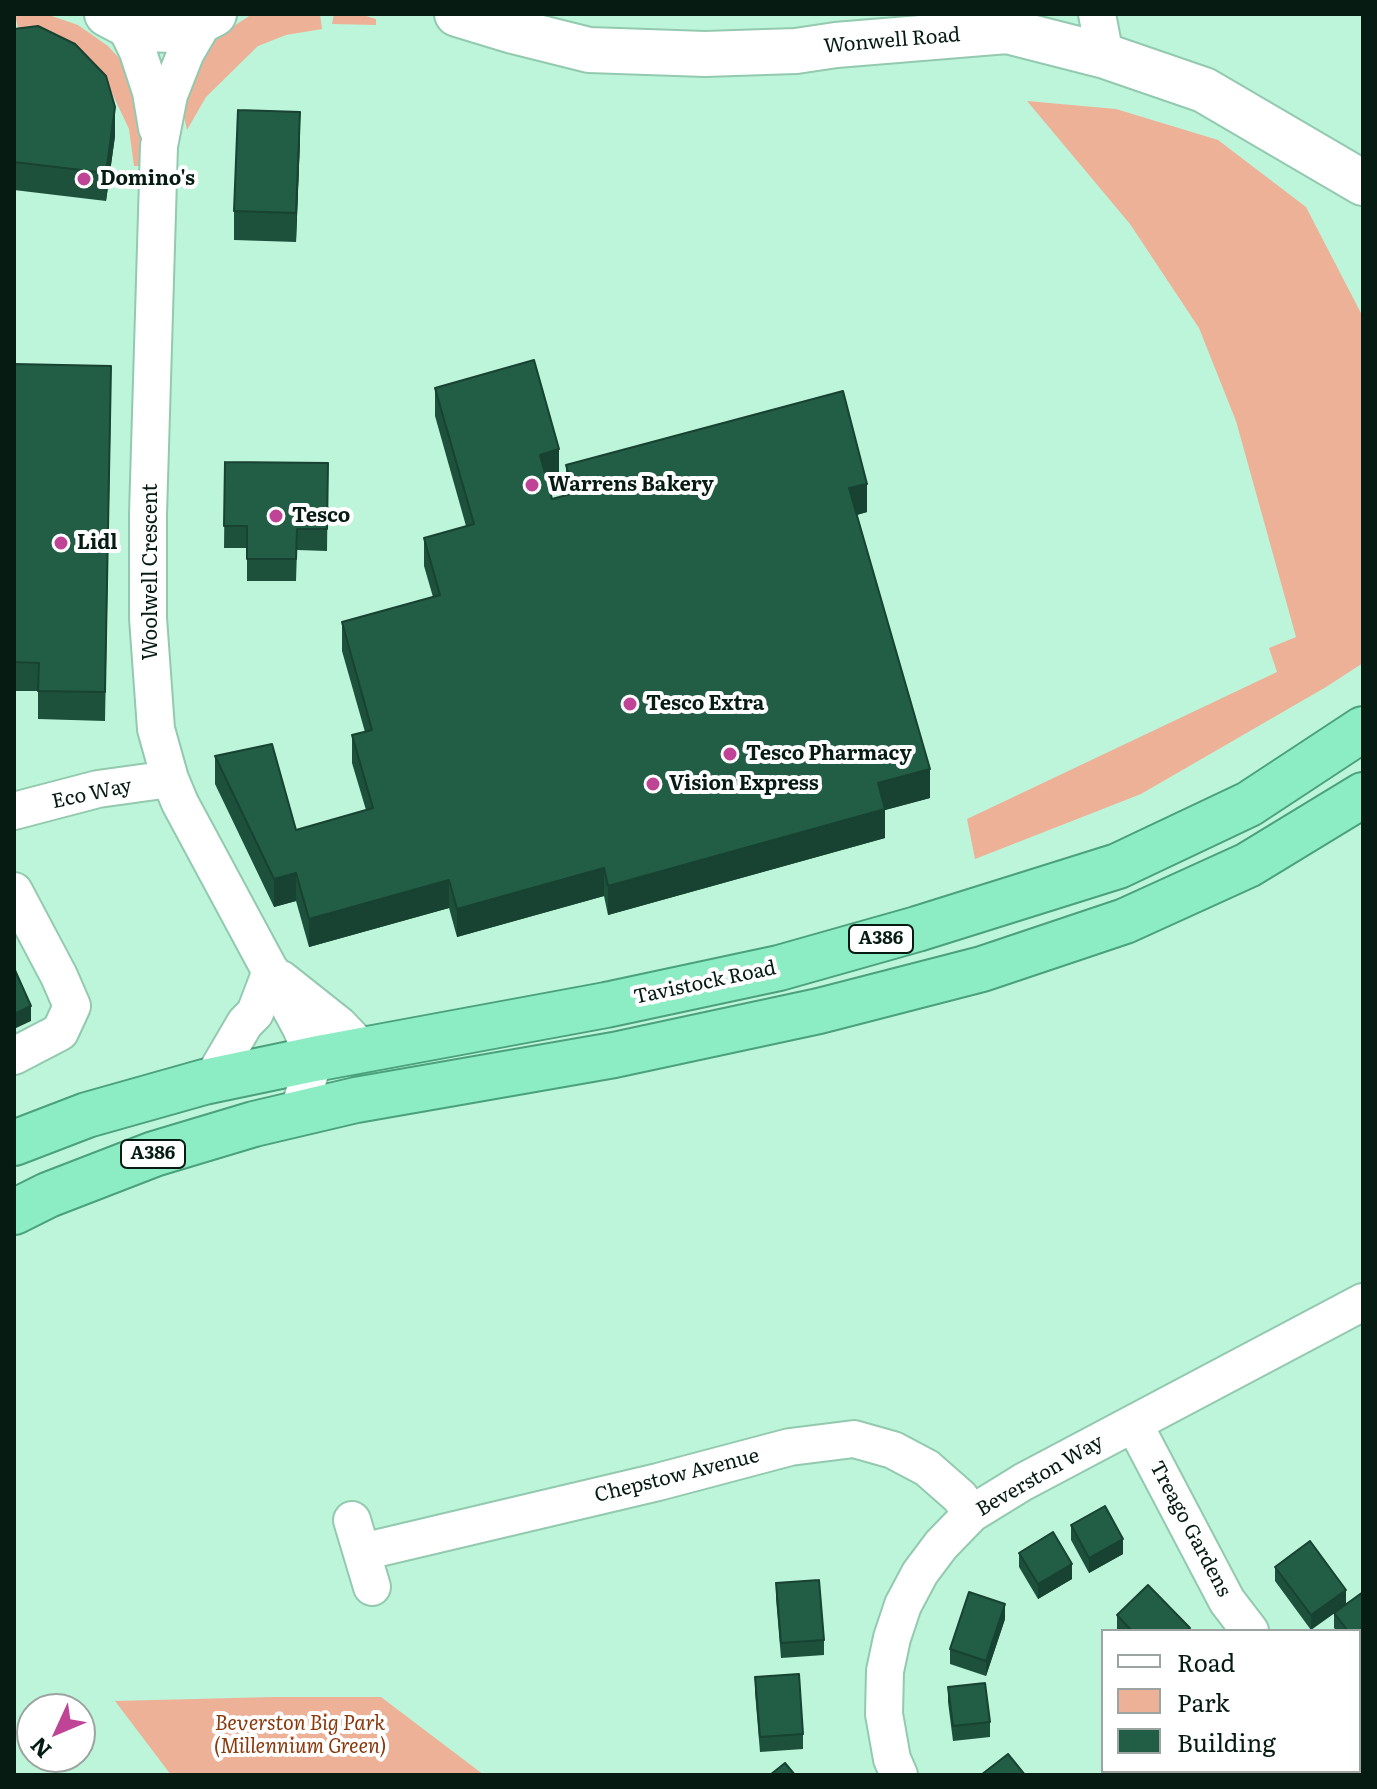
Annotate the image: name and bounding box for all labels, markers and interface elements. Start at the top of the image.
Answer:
street label: Wonwell Road [823,23,961,59]
place label: Domino's [100,167,195,191]
marker: Domino's [75,170,93,188]
place label: Warrens Bakery [548,473,714,497]
marker: Warrens Bakery [523,476,541,494]
street label: Woolwell Crescent [139,483,163,661]
place label: Tesco [292,504,350,528]
marker: Tesco [267,507,285,525]
place label: Lidl [77,531,118,555]
marker: Lidl [52,534,70,552]
place label: Tesco Extra [646,692,764,716]
marker: Tesco Extra [621,695,639,713]
place label: Tesco Pharmacy [746,742,912,766]
marker: Tesco Pharmacy [721,745,739,763]
place label: Vision Express [669,772,819,796]
street label: Eco Way [50,774,134,814]
marker: Vision Express [644,775,662,793]
road number: A386 [849,925,913,953]
street label: Tavistock Road [632,956,778,1010]
road number: A386 [121,1140,185,1168]
street label: Beverston Way [972,1430,1108,1522]
street label: Chepstow Avenue [592,1444,762,1508]
street label: Treago Gardens [1144,1457,1236,1601]
legend [1101,1629,1361,1773]
text: Road [1177,1644,1235,1679]
text: Park [1177,1684,1230,1719]
north arrow [16,1693,96,1773]
park label: Beverston Big Park (Millennium Green) [214,1712,386,1759]
text: Building [1177,1724,1276,1759]
text: N [22,1731,58,1767]

